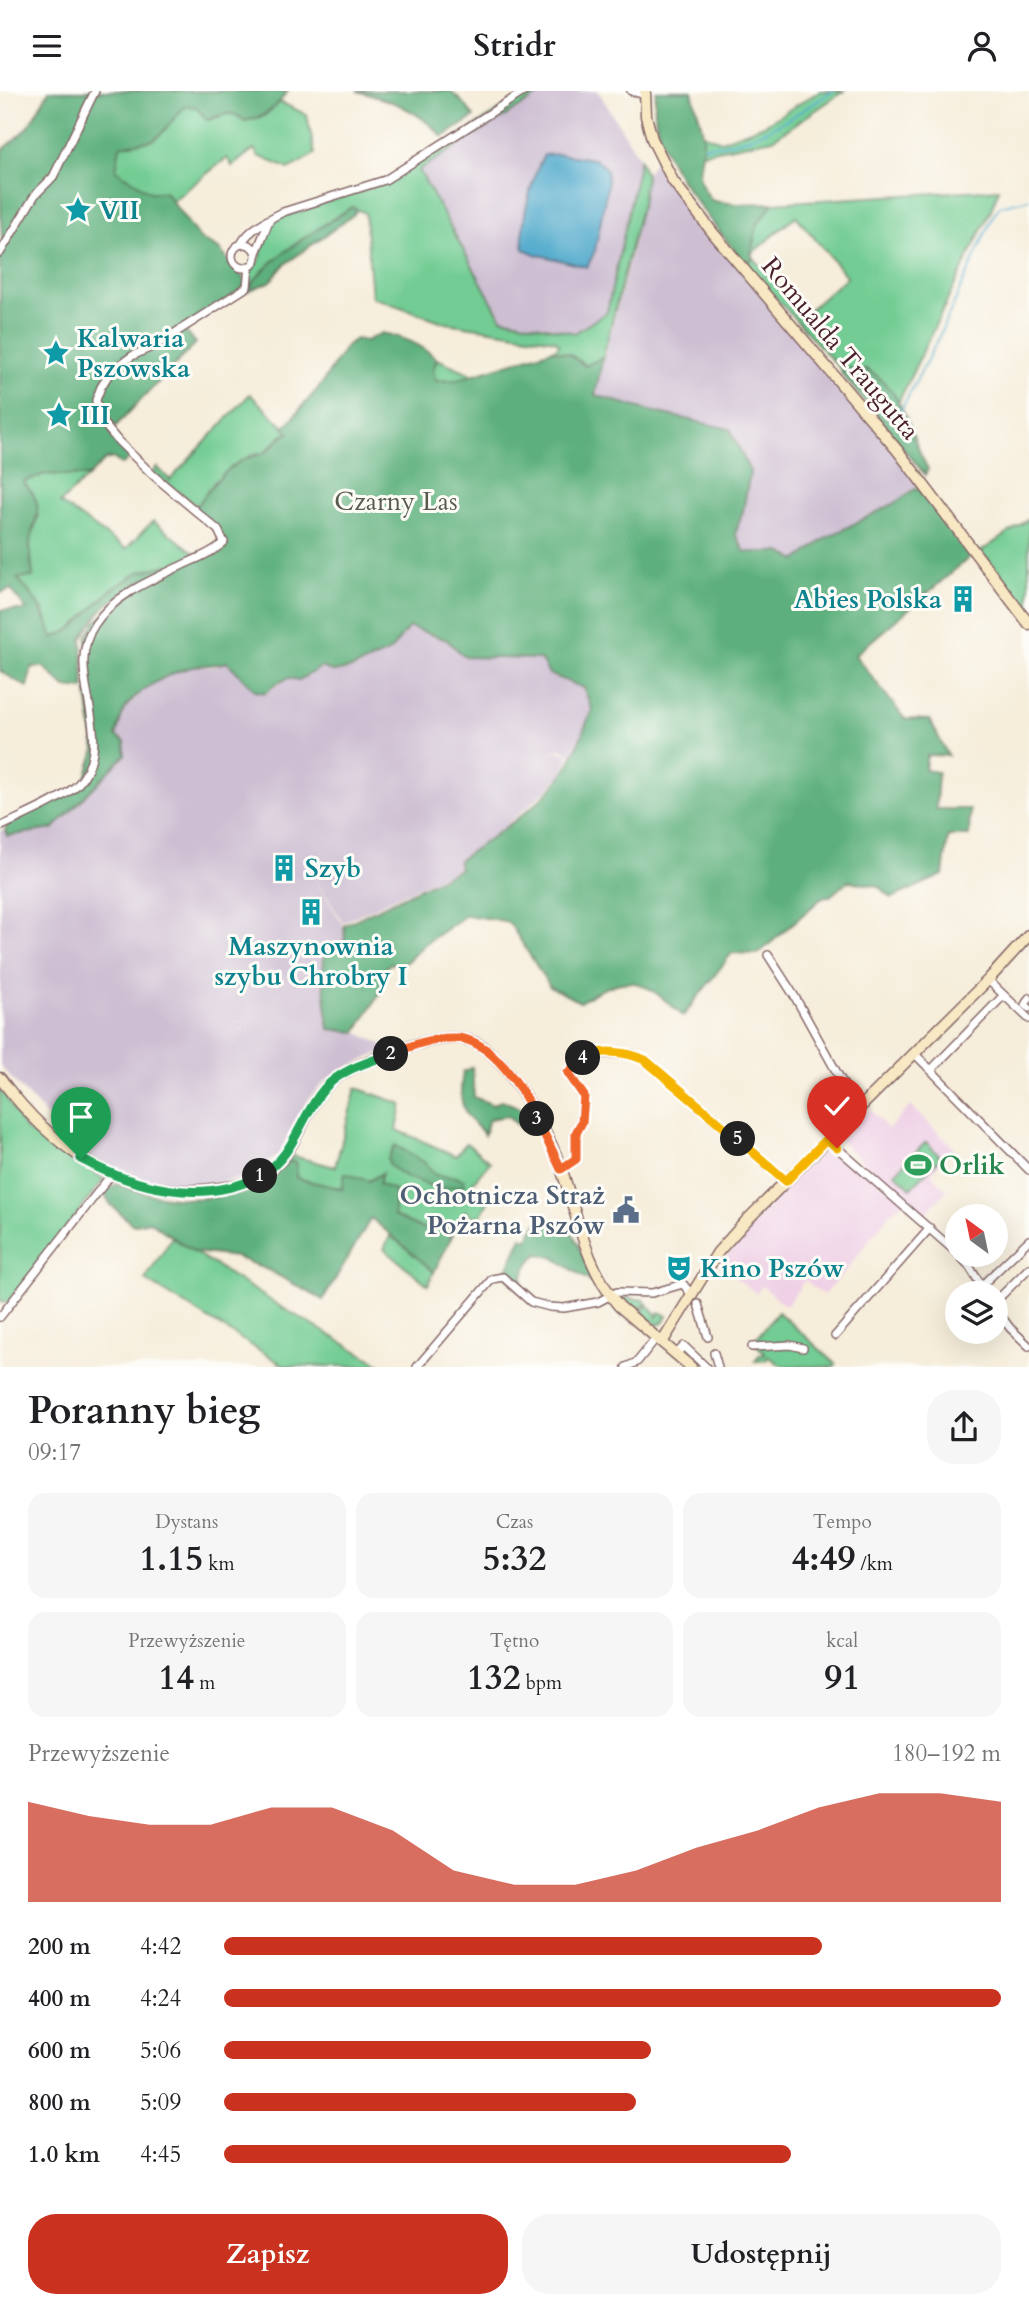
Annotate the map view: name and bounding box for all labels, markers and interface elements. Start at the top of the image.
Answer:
text: Stridr [473,24,556,68]
icon: menu [28,27,66,65]
icon: person [963,27,1001,65]
place label: VII [99,193,139,228]
place icon: VII [63,195,93,225]
street label: Romualda Traugutta [754,249,928,447]
place label: Kalwaria Pszowska [77,321,190,386]
place icon: Kalwaria Pszowska [41,338,71,368]
place label: III [80,398,110,433]
place icon: III [44,400,74,430]
park label: Czarny Las [334,484,458,519]
place label: Abies Polska [794,582,942,617]
building icon: Abies Polska [948,584,978,614]
place label: Szyb [305,851,361,886]
building icon: Szyb [269,853,299,883]
building icon: Maszynownia szybu Chrobry I [296,897,326,927]
place label: Maszynownia szybu Chrobry I [214,929,408,994]
pin: 2 [374,1037,408,1072]
text: 2 [386,1040,395,1066]
pin: 4 [566,1041,600,1075]
text: 4 [578,1044,587,1070]
pin [807,1076,867,1148]
pin [51,1087,111,1159]
icon: check [818,1087,856,1125]
icon: arrive [62,1098,100,1136]
pin: 3 [520,1101,554,1137]
text: 3 [532,1105,541,1131]
pin: 5 [720,1121,756,1157]
text: 5 [733,1125,742,1151]
place label: Orlik [939,1148,1005,1183]
sports icon: Orlik [903,1150,933,1180]
pin: 1 [243,1159,278,1193]
text: 1 [255,1162,264,1188]
place label: Ochotnicza Straż Pożarna Pszów [400,1178,605,1243]
public building icon: Ochotnicza Straż Pożarna Pszów [611,1195,641,1225]
north arrow [945,1204,1008,1267]
map controls [945,1204,1008,1344]
place label: Kino Pszów [700,1251,844,1286]
theatre icon: Kino Pszów [664,1253,694,1283]
button: layers [945,1281,1008,1344]
text: Poranny bieg [28,1385,260,1437]
button: share [927,1390,1001,1464]
text: 09:17 [28,1437,81,1468]
text: Dystans [155,1509,218,1535]
text: Czas [496,1509,533,1535]
text: Tempo [813,1509,872,1535]
text: 1.15 [139,1535,203,1583]
text: 5:32 [483,1535,546,1583]
text: 4:49 [791,1535,855,1583]
text: km [203,1551,234,1577]
text: /km [855,1551,893,1577]
text: Przewyższenie [128,1628,245,1654]
text: Tętno [490,1628,539,1654]
text: kcal [826,1628,858,1654]
text: 14 [158,1654,194,1702]
text: 132 [467,1654,521,1702]
text: 91 [824,1654,860,1702]
text: m [194,1670,215,1696]
text: bpm [521,1670,562,1696]
text: Przewyższenie [28,1738,170,1769]
text: 180–192 m [892,1738,1001,1769]
text: 200 m [28,1931,91,1962]
text: 4:42 [140,1931,181,1962]
text: 400 m [28,1983,91,2014]
text: 4:24 [140,1983,181,2014]
text: 600 m [28,2035,91,2066]
text: 5:06 [140,2035,181,2066]
text: 800 m [28,2087,91,2118]
text: 5:09 [140,2087,181,2118]
text: 1.0 km [28,2139,100,2170]
text: 4:45 [140,2139,181,2170]
button: Zapisz [28,2214,508,2294]
button: Udostępnij [522,2214,1001,2294]

